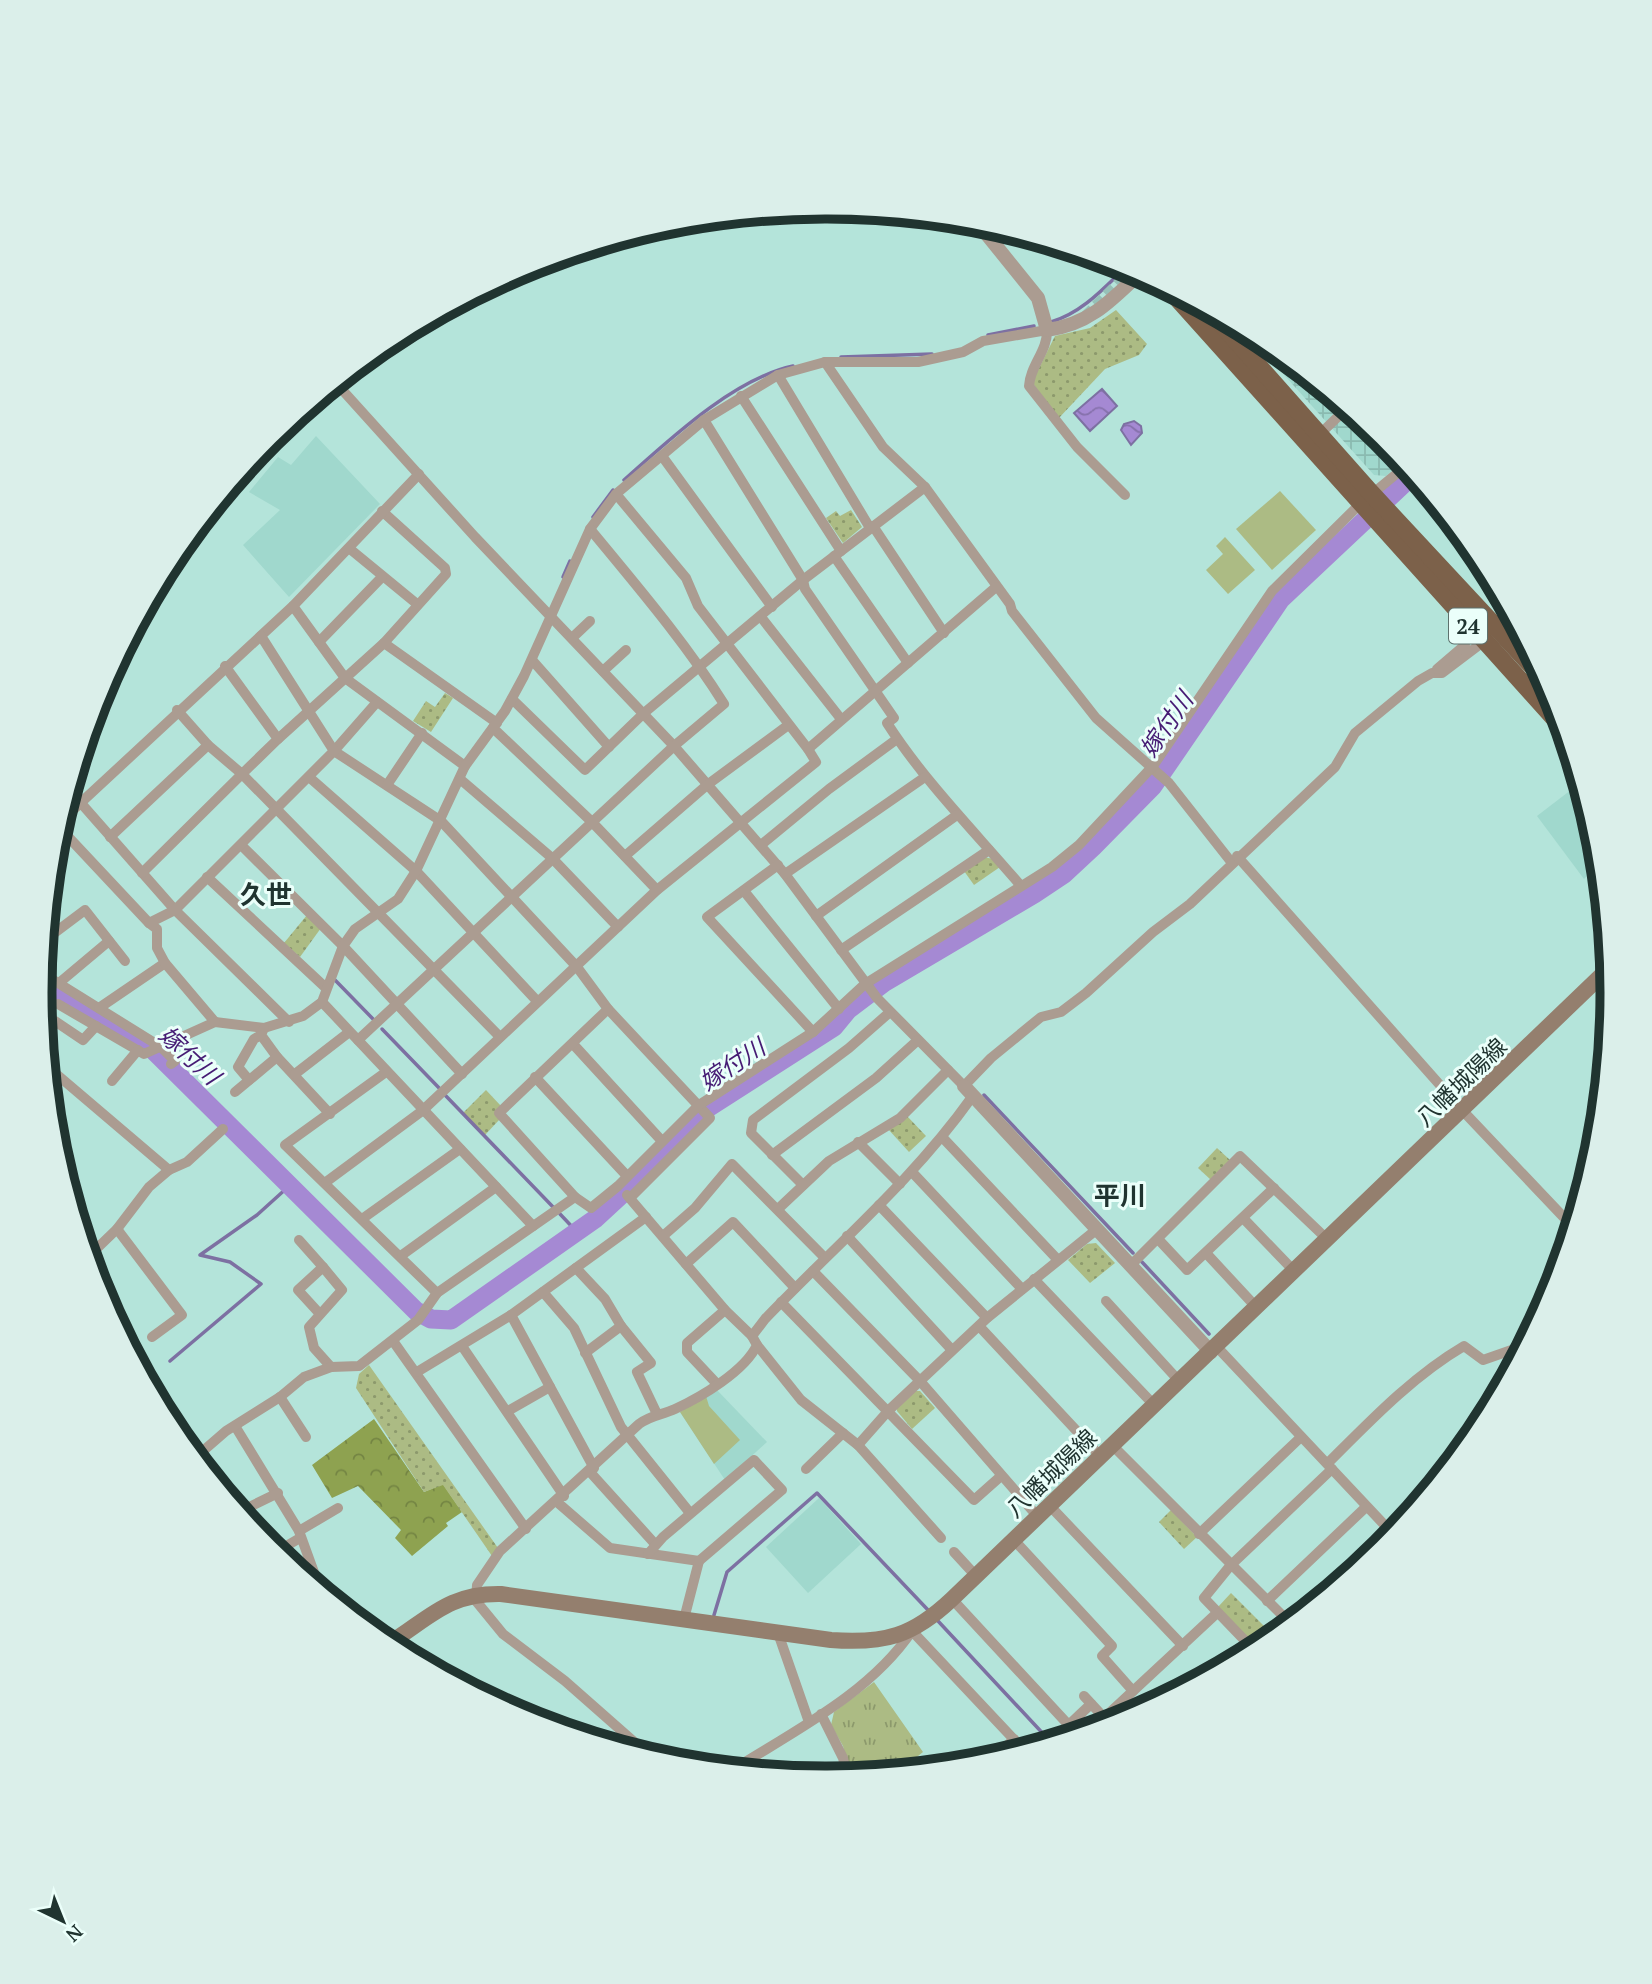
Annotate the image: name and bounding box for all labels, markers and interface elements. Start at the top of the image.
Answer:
road number: 24 [1449,608,1487,644]
water label: 嫁付川 [1132,683,1201,763]
district label: 久世 [240,877,292,911]
water label: 嫁付川 [153,1019,229,1093]
water label: 嫁付川 [693,1029,773,1097]
street label: 八幡城陽線 [1409,1031,1513,1133]
district label: 平川 [1094,1178,1146,1212]
street label: 八幡城陽線 [999,1422,1103,1524]
north arrow [28,1886,98,1956]
text: N [61,1920,89,1948]

